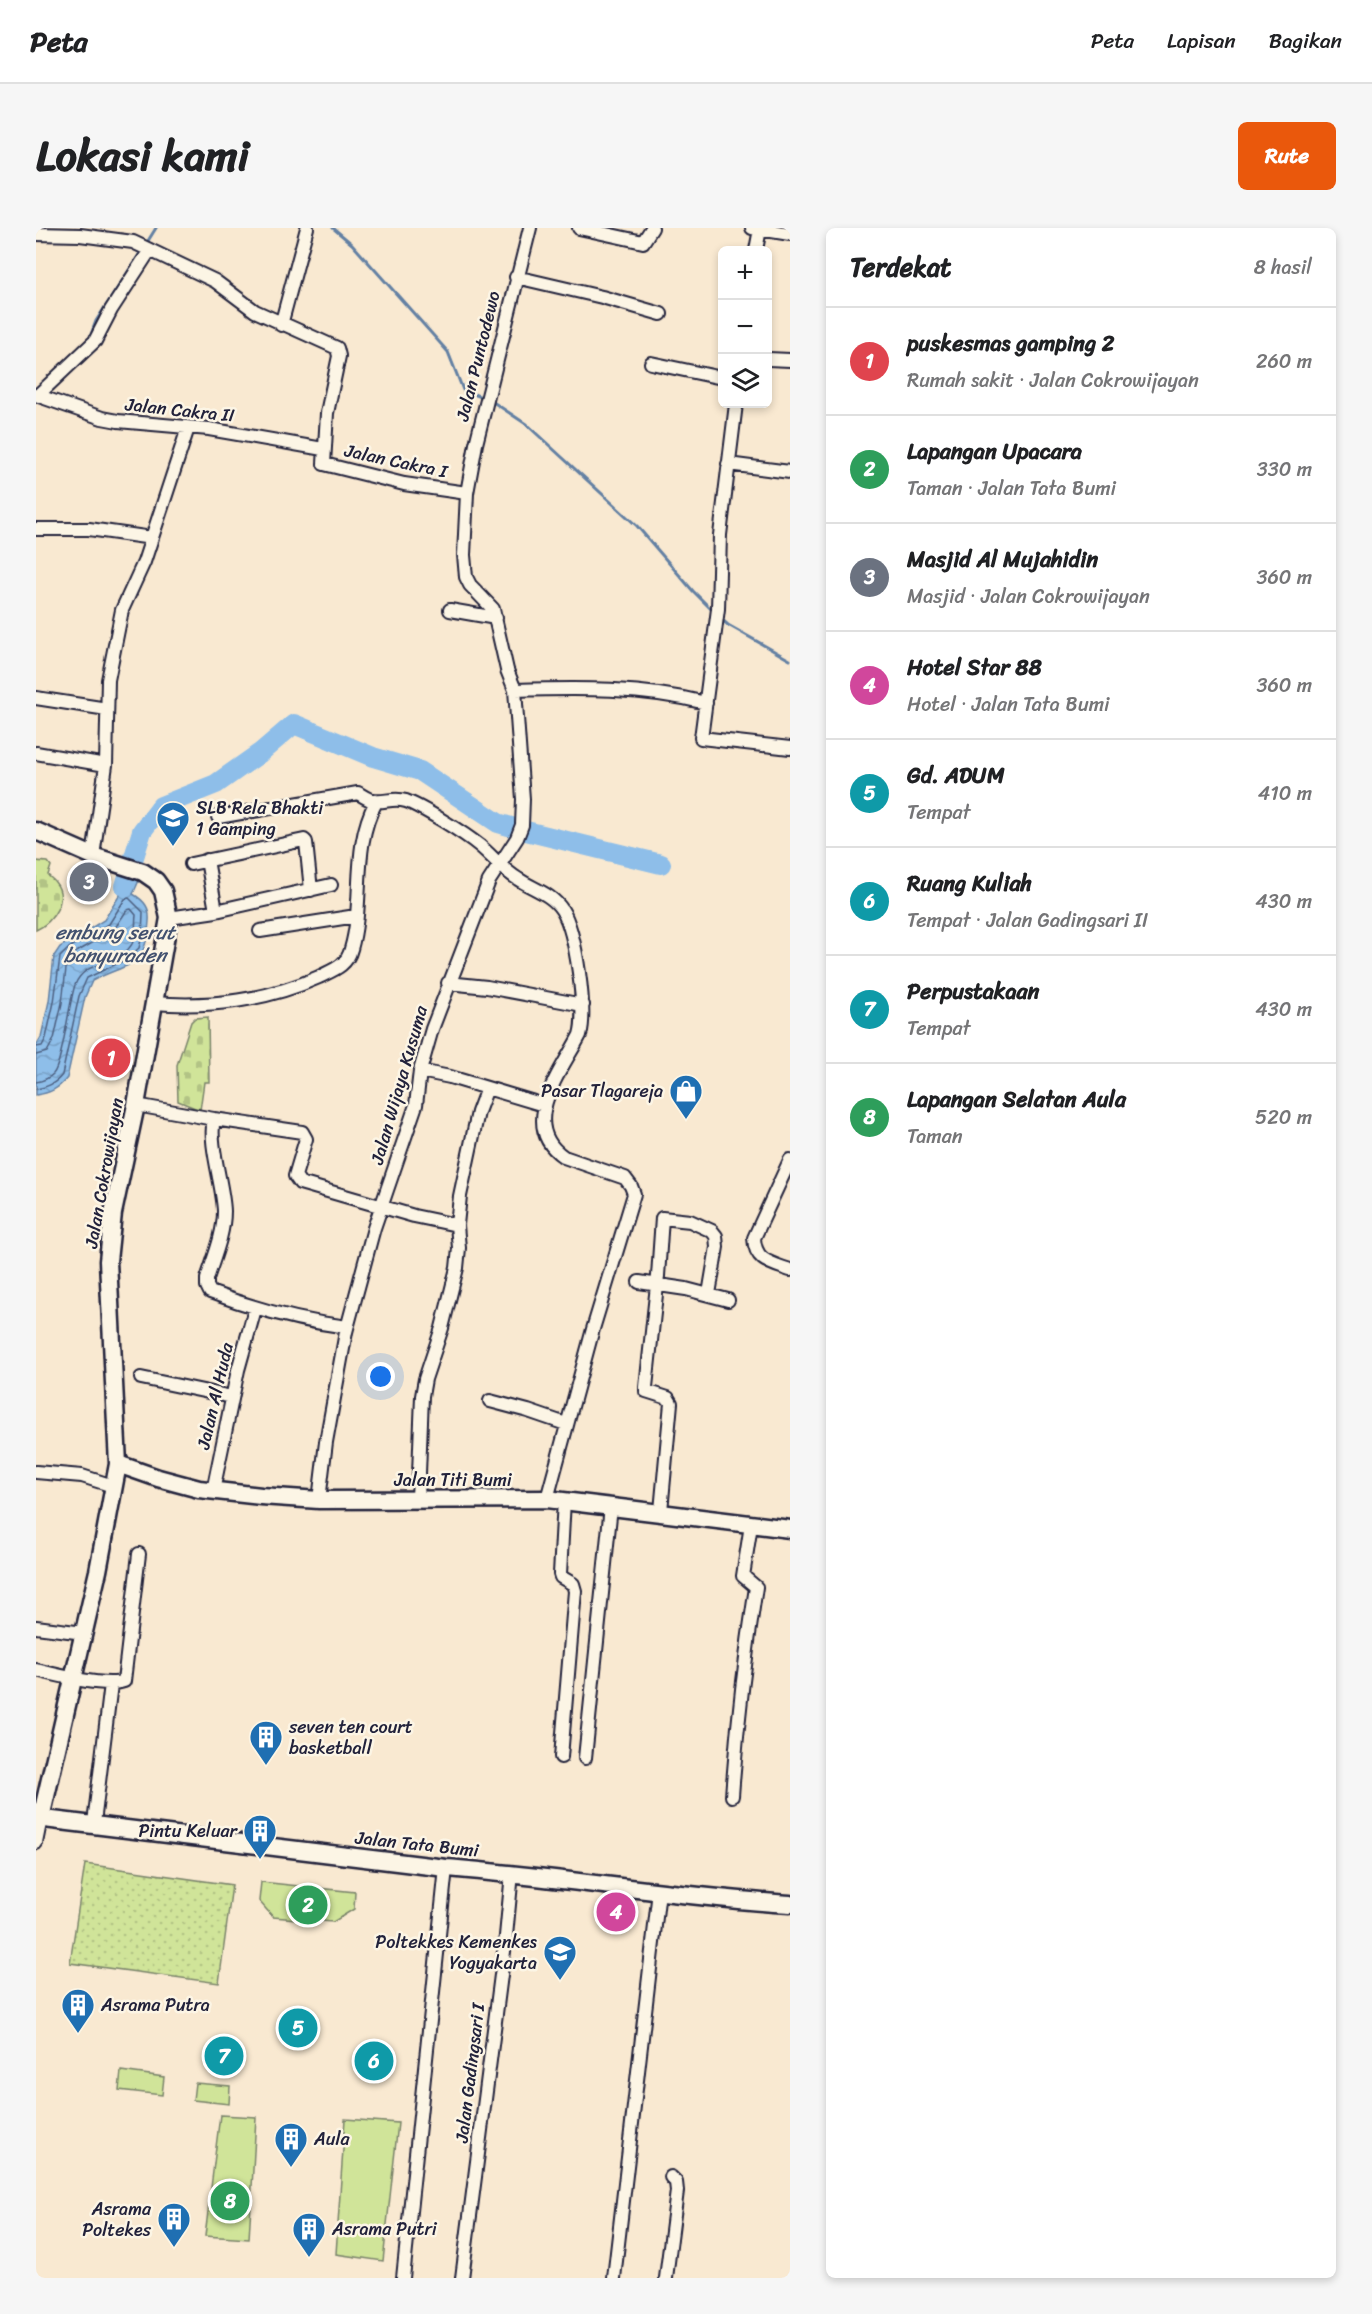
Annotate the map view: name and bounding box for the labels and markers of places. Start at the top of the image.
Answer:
place label: SLB Rela Bhakti 1 Gamping [196,792,324,845]
school or university icon: SLB Rela Bhakti 1 Gamping [155,800,191,847]
pin: 3 [70,860,108,904]
pin: 1 [92,1036,130,1080]
shop icon: Pasar Tlagareja [668,1073,704,1120]
place label: Pasar Tlagareja [541,1075,663,1107]
place label: seven ten court basketball [288,1711,413,1764]
building icon: seven ten court basketball [248,1719,284,1766]
building icon: Pintu Keluar [242,1813,278,1860]
place label: Pintu Keluar [138,1815,239,1847]
pin: 2 [288,1882,328,1928]
pin: 4 [596,1890,636,1934]
place label: Poltekkes Kemenkes Yogyakarta [375,1926,538,1979]
school or university icon: Poltekkes Kemenkes Yogyakarta [542,1934,578,1981]
building icon: Asrama Putra [60,1987,96,2034]
place label: Asrama Putra [100,1989,210,2021]
pin: 5 [278,2006,318,2050]
pin: 7 [204,2034,243,2078]
pin: 6 [354,2038,394,2084]
building icon: Aula [273,2121,309,2168]
place label: Aula [313,2123,351,2155]
pin: 8 [210,2178,250,2224]
place label: Asrama Poltekes [82,2193,152,2246]
building icon: Asrama Poltekes [156,2201,192,2248]
building icon: Asrama Putri [291,2211,327,2258]
place label: Asrama Putri [331,2213,438,2245]

